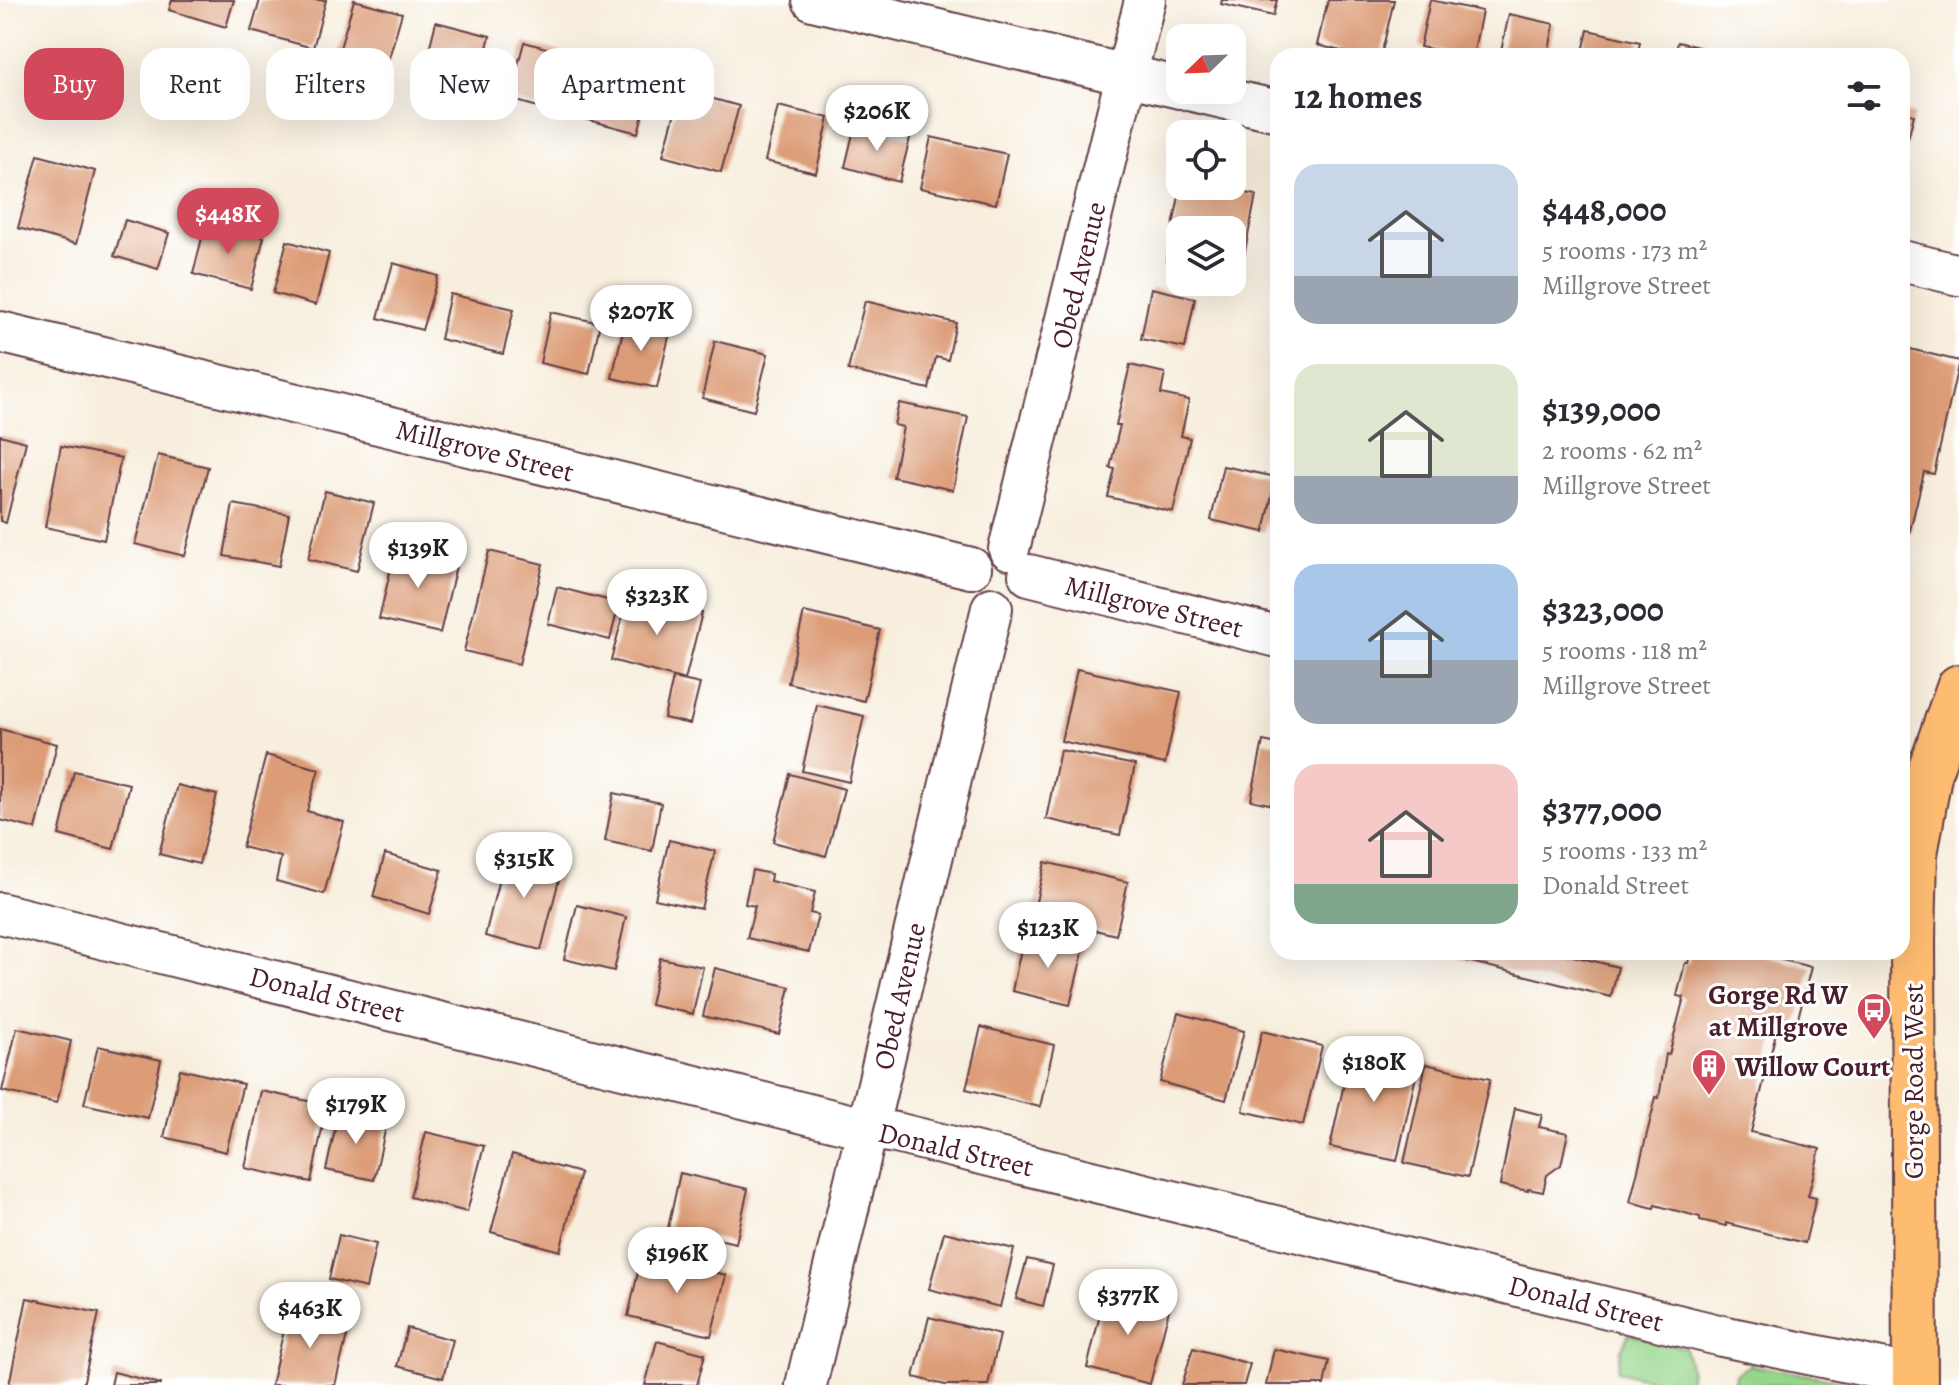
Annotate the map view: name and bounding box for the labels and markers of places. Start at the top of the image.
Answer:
pin: $206K [821,85,933,153]
pin: $448K [172,188,284,256]
pin: $207K [585,285,697,353]
pin: $139K [362,522,474,590]
pin: $323K [601,569,713,637]
pin: $315K [468,832,580,900]
pin: $123K [992,902,1104,970]
place label: Gorge Rd W at Millgrove [1708,976,1848,1046]
bus stop icon: Gorge Rd W at Millgrove [1855,991,1893,1041]
pin: $180K [1318,1036,1430,1104]
building icon: Willow Court [1690,1047,1728,1097]
place label: Willow Court [1734,1048,1890,1086]
pin: $179K [300,1078,412,1146]
pin: $196K [621,1227,733,1295]
pin: $377K [1072,1269,1184,1337]
pin: $463K [254,1282,366,1350]

